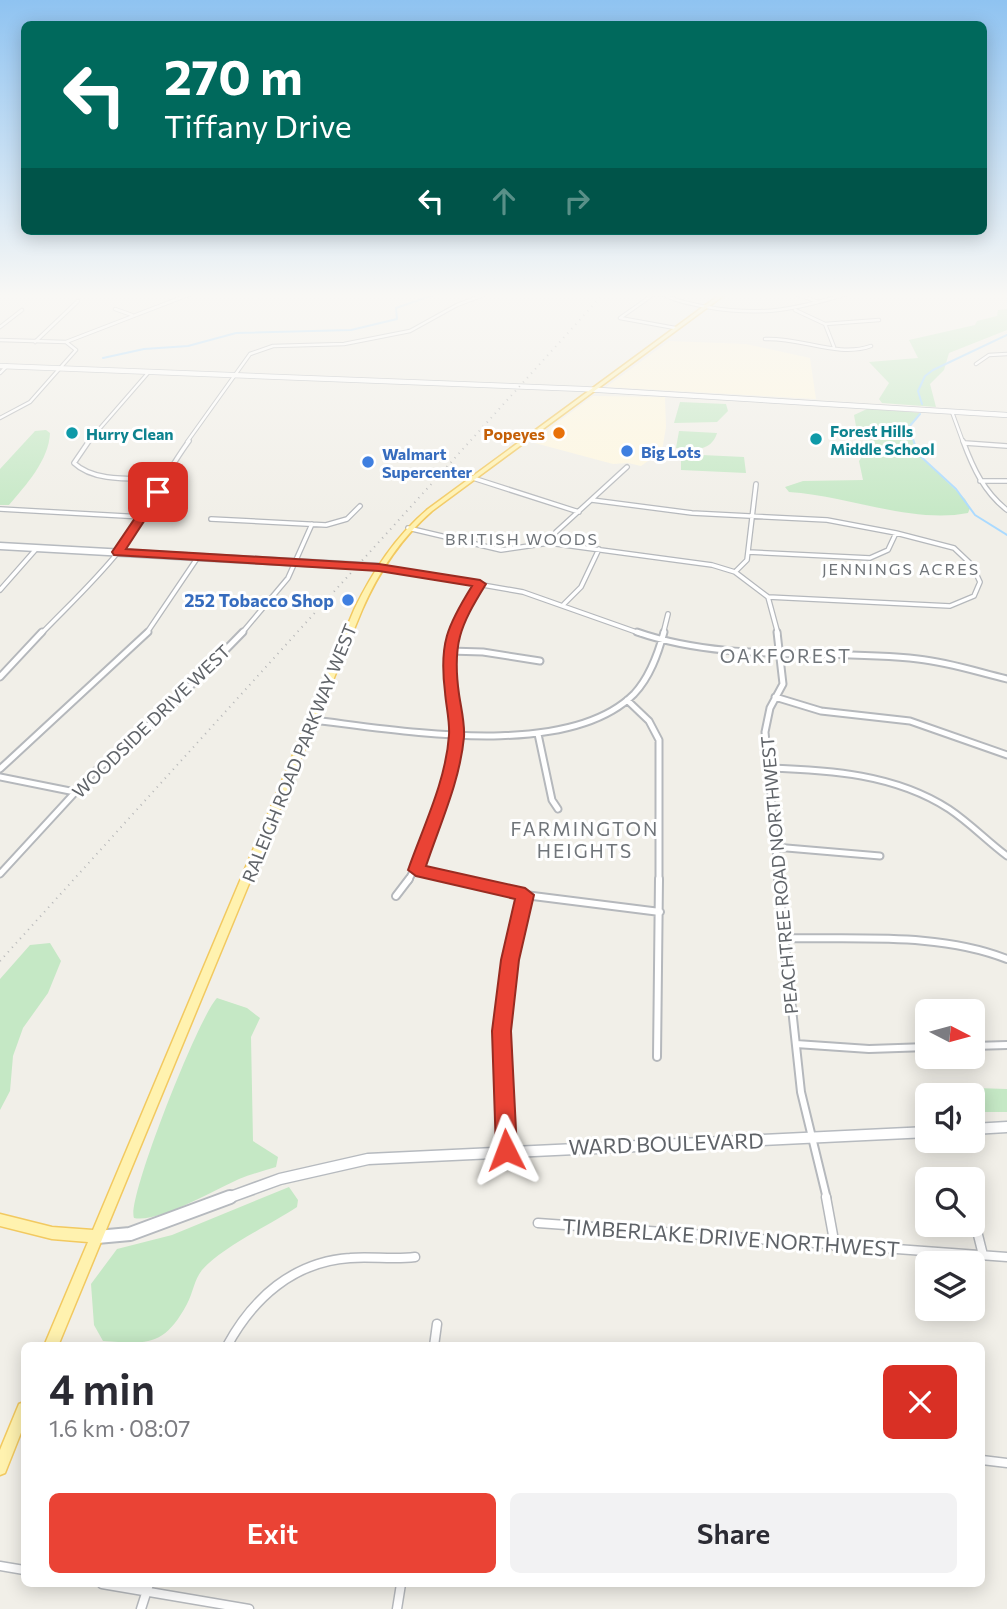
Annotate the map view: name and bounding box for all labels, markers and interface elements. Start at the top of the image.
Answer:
text: 270 m [164,45,303,105]
icon: left [49,49,140,140]
text: Tiffany Drive [164,105,352,145]
icon: left [412,182,450,220]
icon: ahead [485,182,523,220]
icon: right [558,182,596,220]
place label: Forest Hills Middle School [830,421,935,458]
place label: Hurry Clean [86,424,174,443]
place label: Popeyes [483,424,545,443]
marker: Hurry Clean [64,425,80,441]
marker: Popeyes [551,425,567,441]
marker: Forest Hills Middle School [808,431,824,447]
place label: Big Lots [641,442,701,461]
marker: Big Lots [619,443,635,459]
place label: Walmart Supercenter [382,444,473,481]
marker: Walmart Supercenter [360,454,376,470]
pin [128,462,188,522]
icon: arrive [139,473,177,511]
district label: BRITISH WOODS [445,529,599,548]
district label: JENNINGS ACRES [822,559,980,578]
place label: 252 Tobacco Shop [184,589,334,611]
marker: 252 Tobacco Shop [340,592,356,608]
street label: RALEIGH ROAD PARKWAY WEST [237,621,361,885]
street label: WOODSIDE DRIVE WEST [67,640,235,802]
district label: OAKFOREST [720,644,852,667]
street label: PEACHTREE ROAD NORTHWEST [756,735,802,1015]
district label: FARMINGTON HEIGHTS [511,817,659,862]
north arrow [915,999,985,1069]
map controls [915,999,985,1321]
button: sound [915,1083,985,1153]
position arrow [469,1113,543,1187]
street label: WARD BOULEVARD [568,1127,764,1159]
button: search [915,1167,985,1237]
street label: TIMBERLAKE DRIVE NORTHWEST [561,1213,901,1261]
button: layers [915,1251,985,1321]
text: 4 min [49,1362,155,1414]
button: close [883,1365,957,1439]
text: 1.6 km · 08:07 [49,1414,190,1442]
button: Exit [49,1493,496,1573]
button: Share [510,1493,957,1573]

